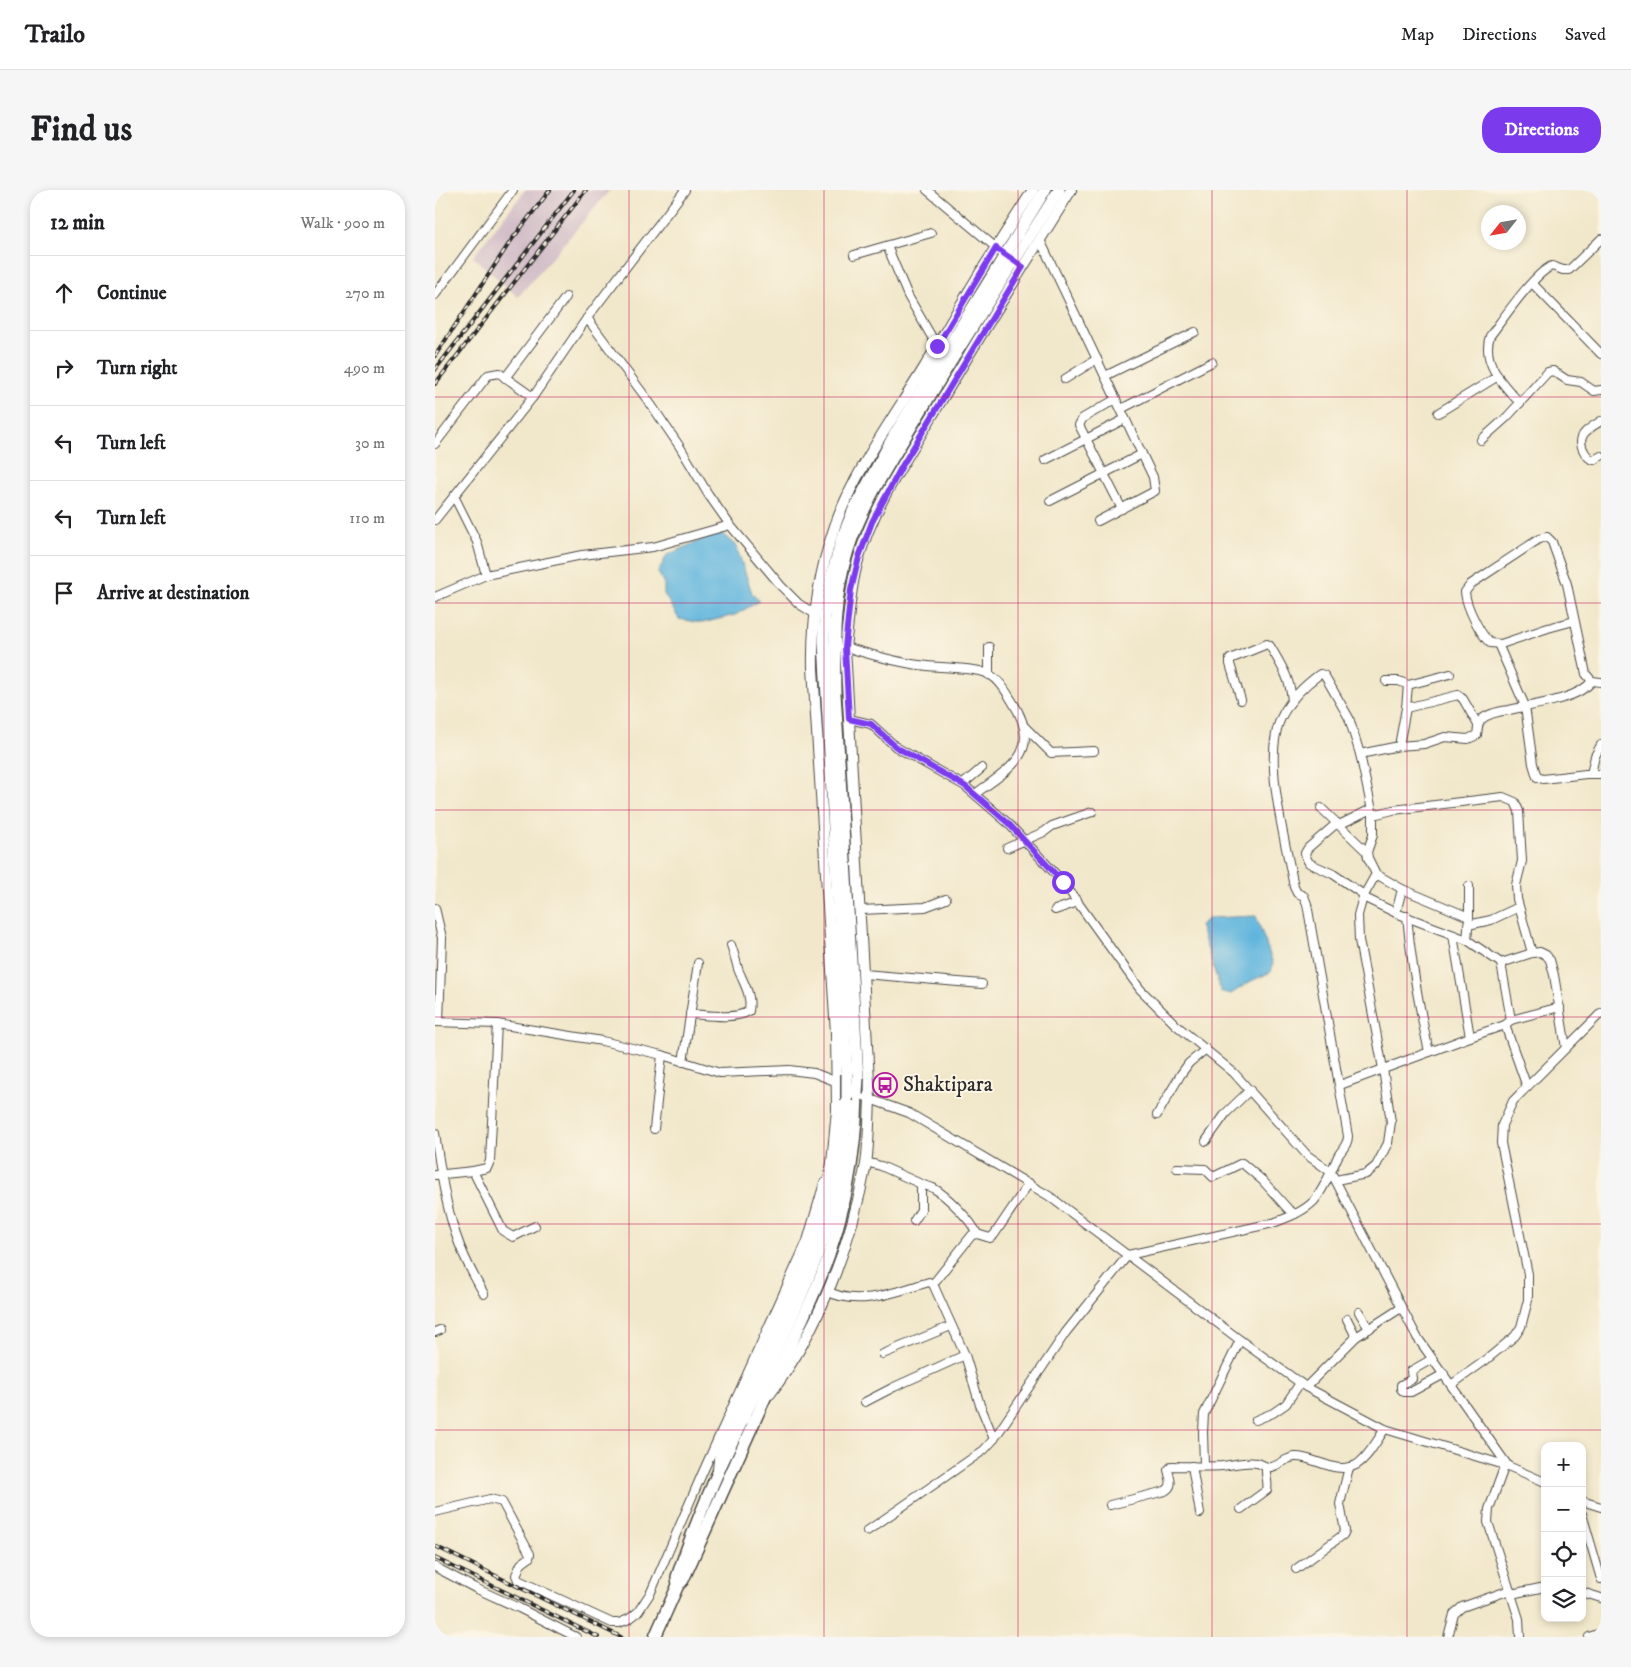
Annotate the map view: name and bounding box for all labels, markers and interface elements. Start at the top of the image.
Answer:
text: Trailo [25,20,85,50]
text: Map [1401,24,1434,46]
text: Directions [1462,24,1537,46]
text: Saved [1565,24,1606,46]
button: Directions [1482,107,1601,153]
text: Find us [30,108,132,152]
north arrow [1481,205,1526,250]
text: 12 min [50,210,105,236]
text: Walk · 900 m [300,213,385,233]
icon: ahead [50,279,78,307]
text: Continue [97,282,167,305]
text: 270 m [345,283,385,303]
route end [926,335,949,358]
icon: right [50,354,78,382]
text: Turn right [97,357,177,380]
text: 490 m [344,358,385,378]
icon: left [50,429,78,457]
text: Turn left [97,432,166,455]
text: 30 m [355,433,385,453]
icon: left [50,504,78,532]
text: Turn left [97,507,166,530]
text: 110 m [349,508,385,528]
icon: arrive [50,579,78,607]
text: Arrive at destination [97,582,249,605]
route start [1052,871,1075,894]
bus stop icon: Shaktipara [872,1072,898,1098]
place label: Shaktipara [903,1072,993,1098]
map controls [1541,1442,1586,1622]
button: + [1541,1442,1586,1487]
button: − [1541,1487,1586,1532]
button: locate [1541,1532,1586,1577]
button: layers [1541,1577,1586,1622]

